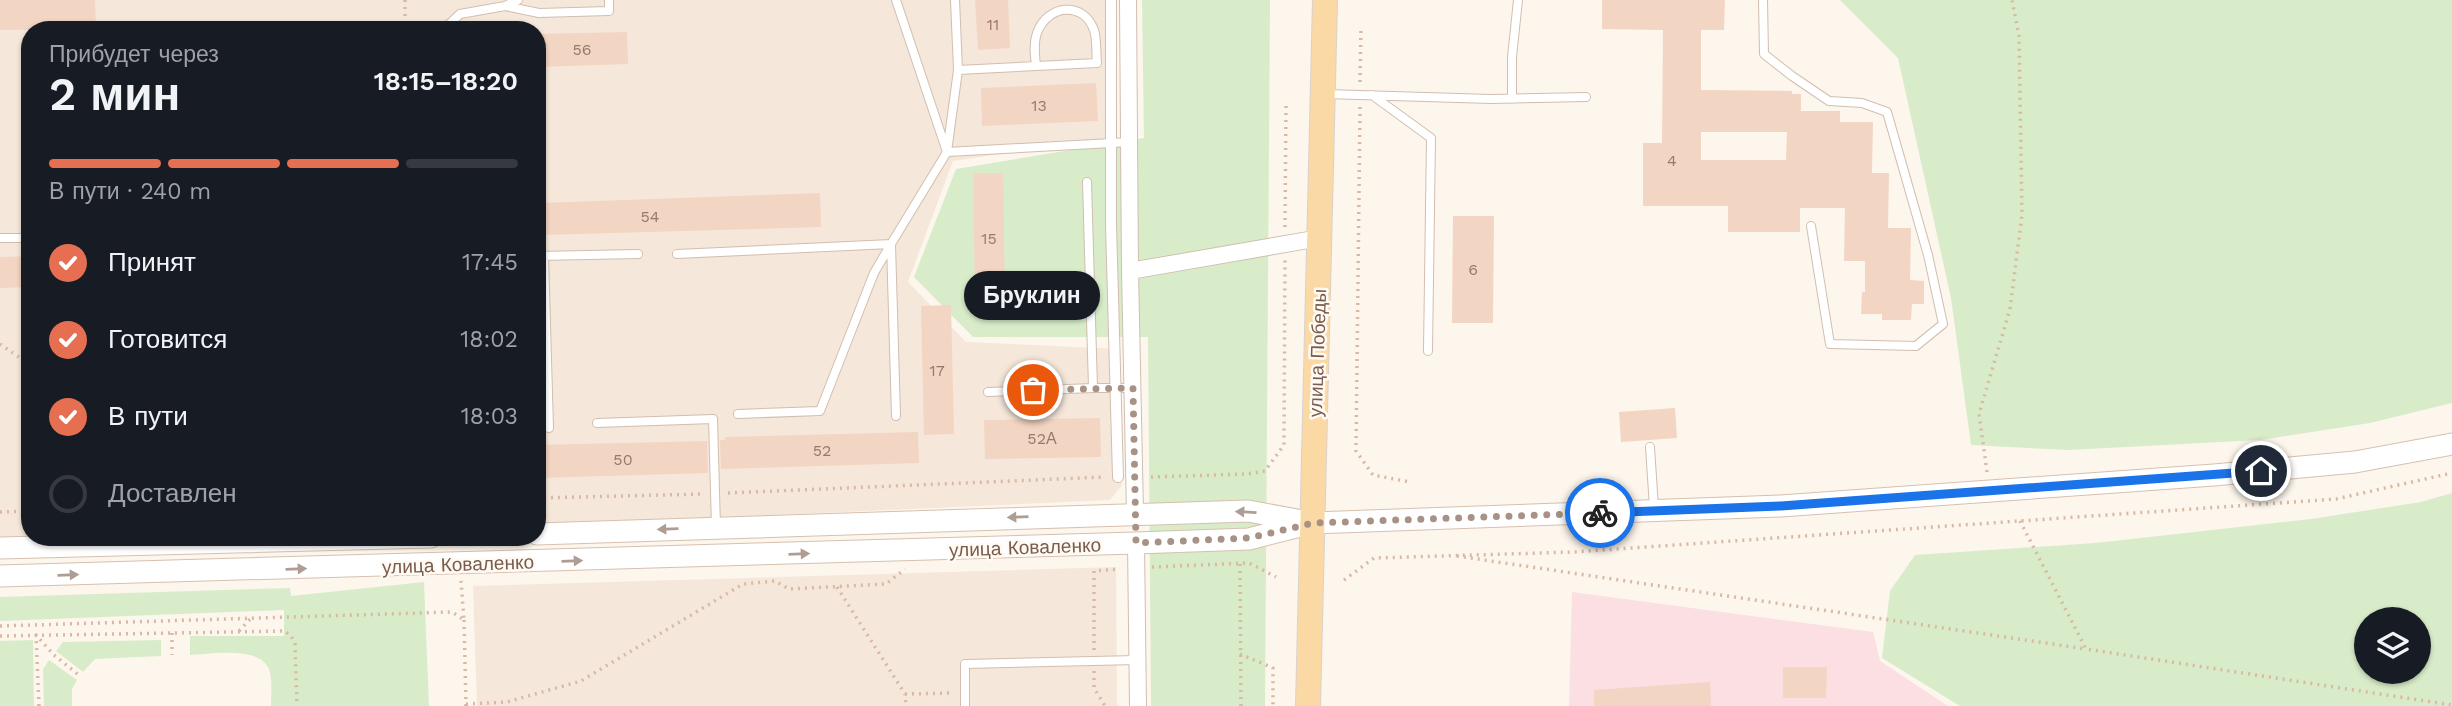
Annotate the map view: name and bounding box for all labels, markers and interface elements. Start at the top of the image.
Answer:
house number: 11 [987,15,999,34]
house number: 56 [572,40,592,59]
text: Прибудет через [49,41,219,68]
text: 18:15–18:20 [374,66,518,96]
text: 2 мин [49,67,180,121]
house number: 13 [1031,96,1047,115]
house number: 4 [1667,151,1677,170]
text: В пути · 240 m [49,178,211,205]
house number: 54 [640,207,660,226]
house number: 15 [981,229,997,248]
icon: check [49,244,87,282]
text: Принят [108,247,196,277]
text: 17:45 [462,249,518,276]
house number: 6 [1468,260,1478,279]
callout: Бруклин [965,271,1101,320]
text: Бруклин [983,282,1081,309]
street label: улица Победы [1304,288,1331,418]
icon: check [49,321,87,359]
text: Готовится [108,324,227,354]
text: 18:02 [460,326,518,353]
pin [1003,360,1063,420]
house number: 17 [929,361,945,380]
icon: bag [1014,371,1052,409]
icon: check [49,398,87,436]
text: В пути [108,401,188,431]
text: 18:03 [461,403,518,430]
house number: 52А [1027,429,1057,448]
house number: 52 [813,441,831,460]
pin [2231,441,2291,501]
house number: 50 [613,450,633,469]
icon: home [2242,452,2280,490]
text: Доставлен [108,478,237,508]
courier [1565,478,1635,548]
icon: bike [1581,494,1619,532]
one-way arrow [1234,506,1256,517]
one-way arrow [1007,511,1029,523]
one-way arrow [657,523,679,534]
street label: улица Коваленко [949,533,1101,562]
one-way arrow [789,548,811,559]
street label: улица Коваленко [382,550,534,579]
one-way arrow [561,555,583,566]
one-way arrow [285,563,307,574]
one-way arrow [57,569,79,580]
map controls [2354,607,2431,684]
button: layers [2354,607,2431,684]

